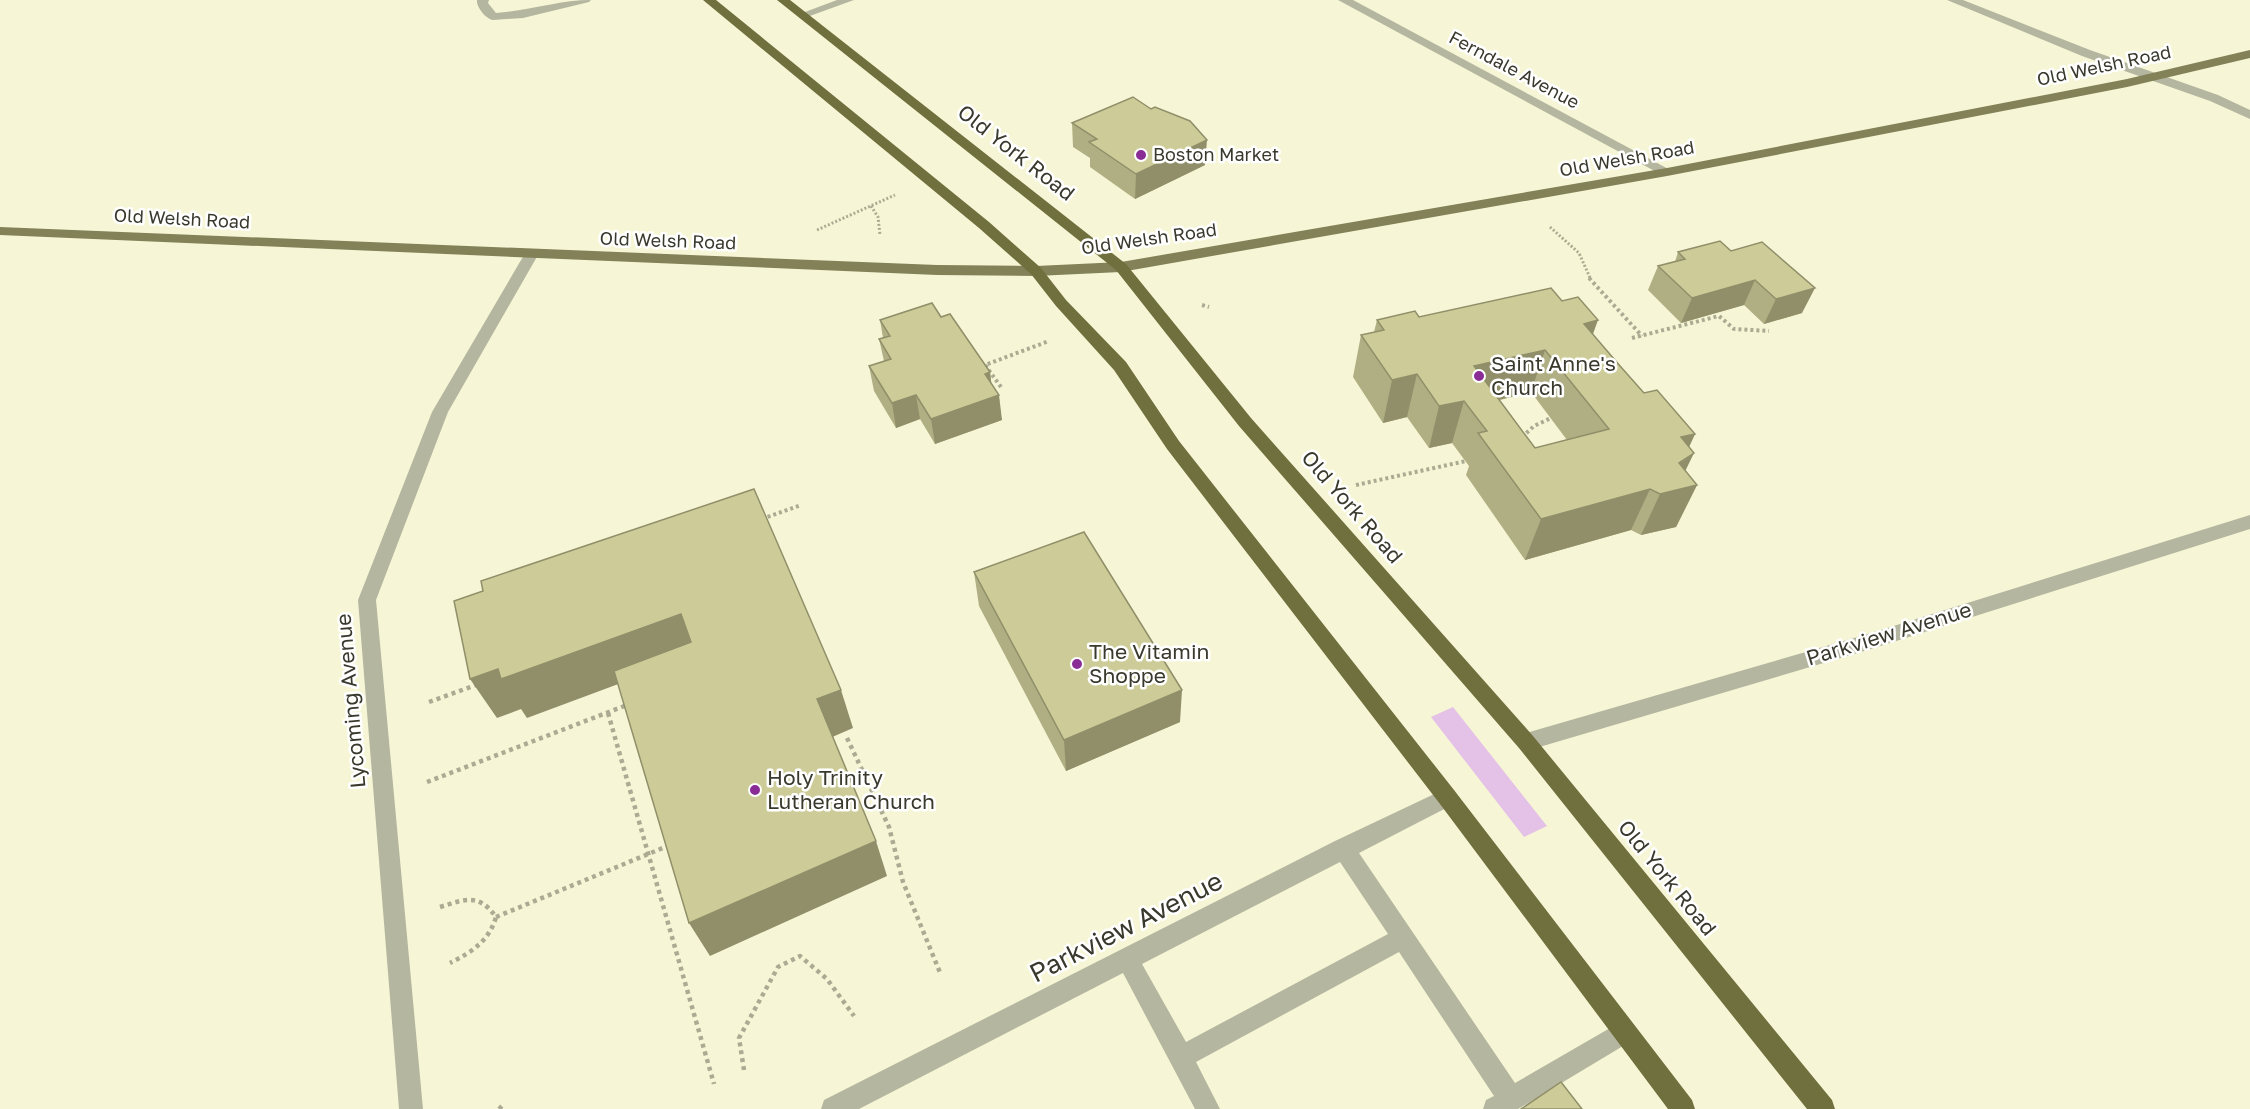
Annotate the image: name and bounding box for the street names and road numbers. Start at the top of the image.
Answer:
street label: Ferndale Avenue [1446,26,1583,113]
street label: Old Welsh Road [2035,40,2173,90]
street label: Old York Road [953,98,1080,206]
street label: Old Welsh Road [1558,135,1696,181]
street label: Old Welsh Road [113,203,251,233]
street label: Old Welsh Road [1080,218,1218,258]
street label: Old Welsh Road [599,227,737,253]
street label: Old York Road [1297,444,1409,568]
street label: Parkview Avenue [1803,596,1974,671]
street label: Lycoming Avenue [329,613,371,789]
street label: Old York Road [1613,814,1722,940]
street label: Parkview Avenue [1024,865,1227,989]

